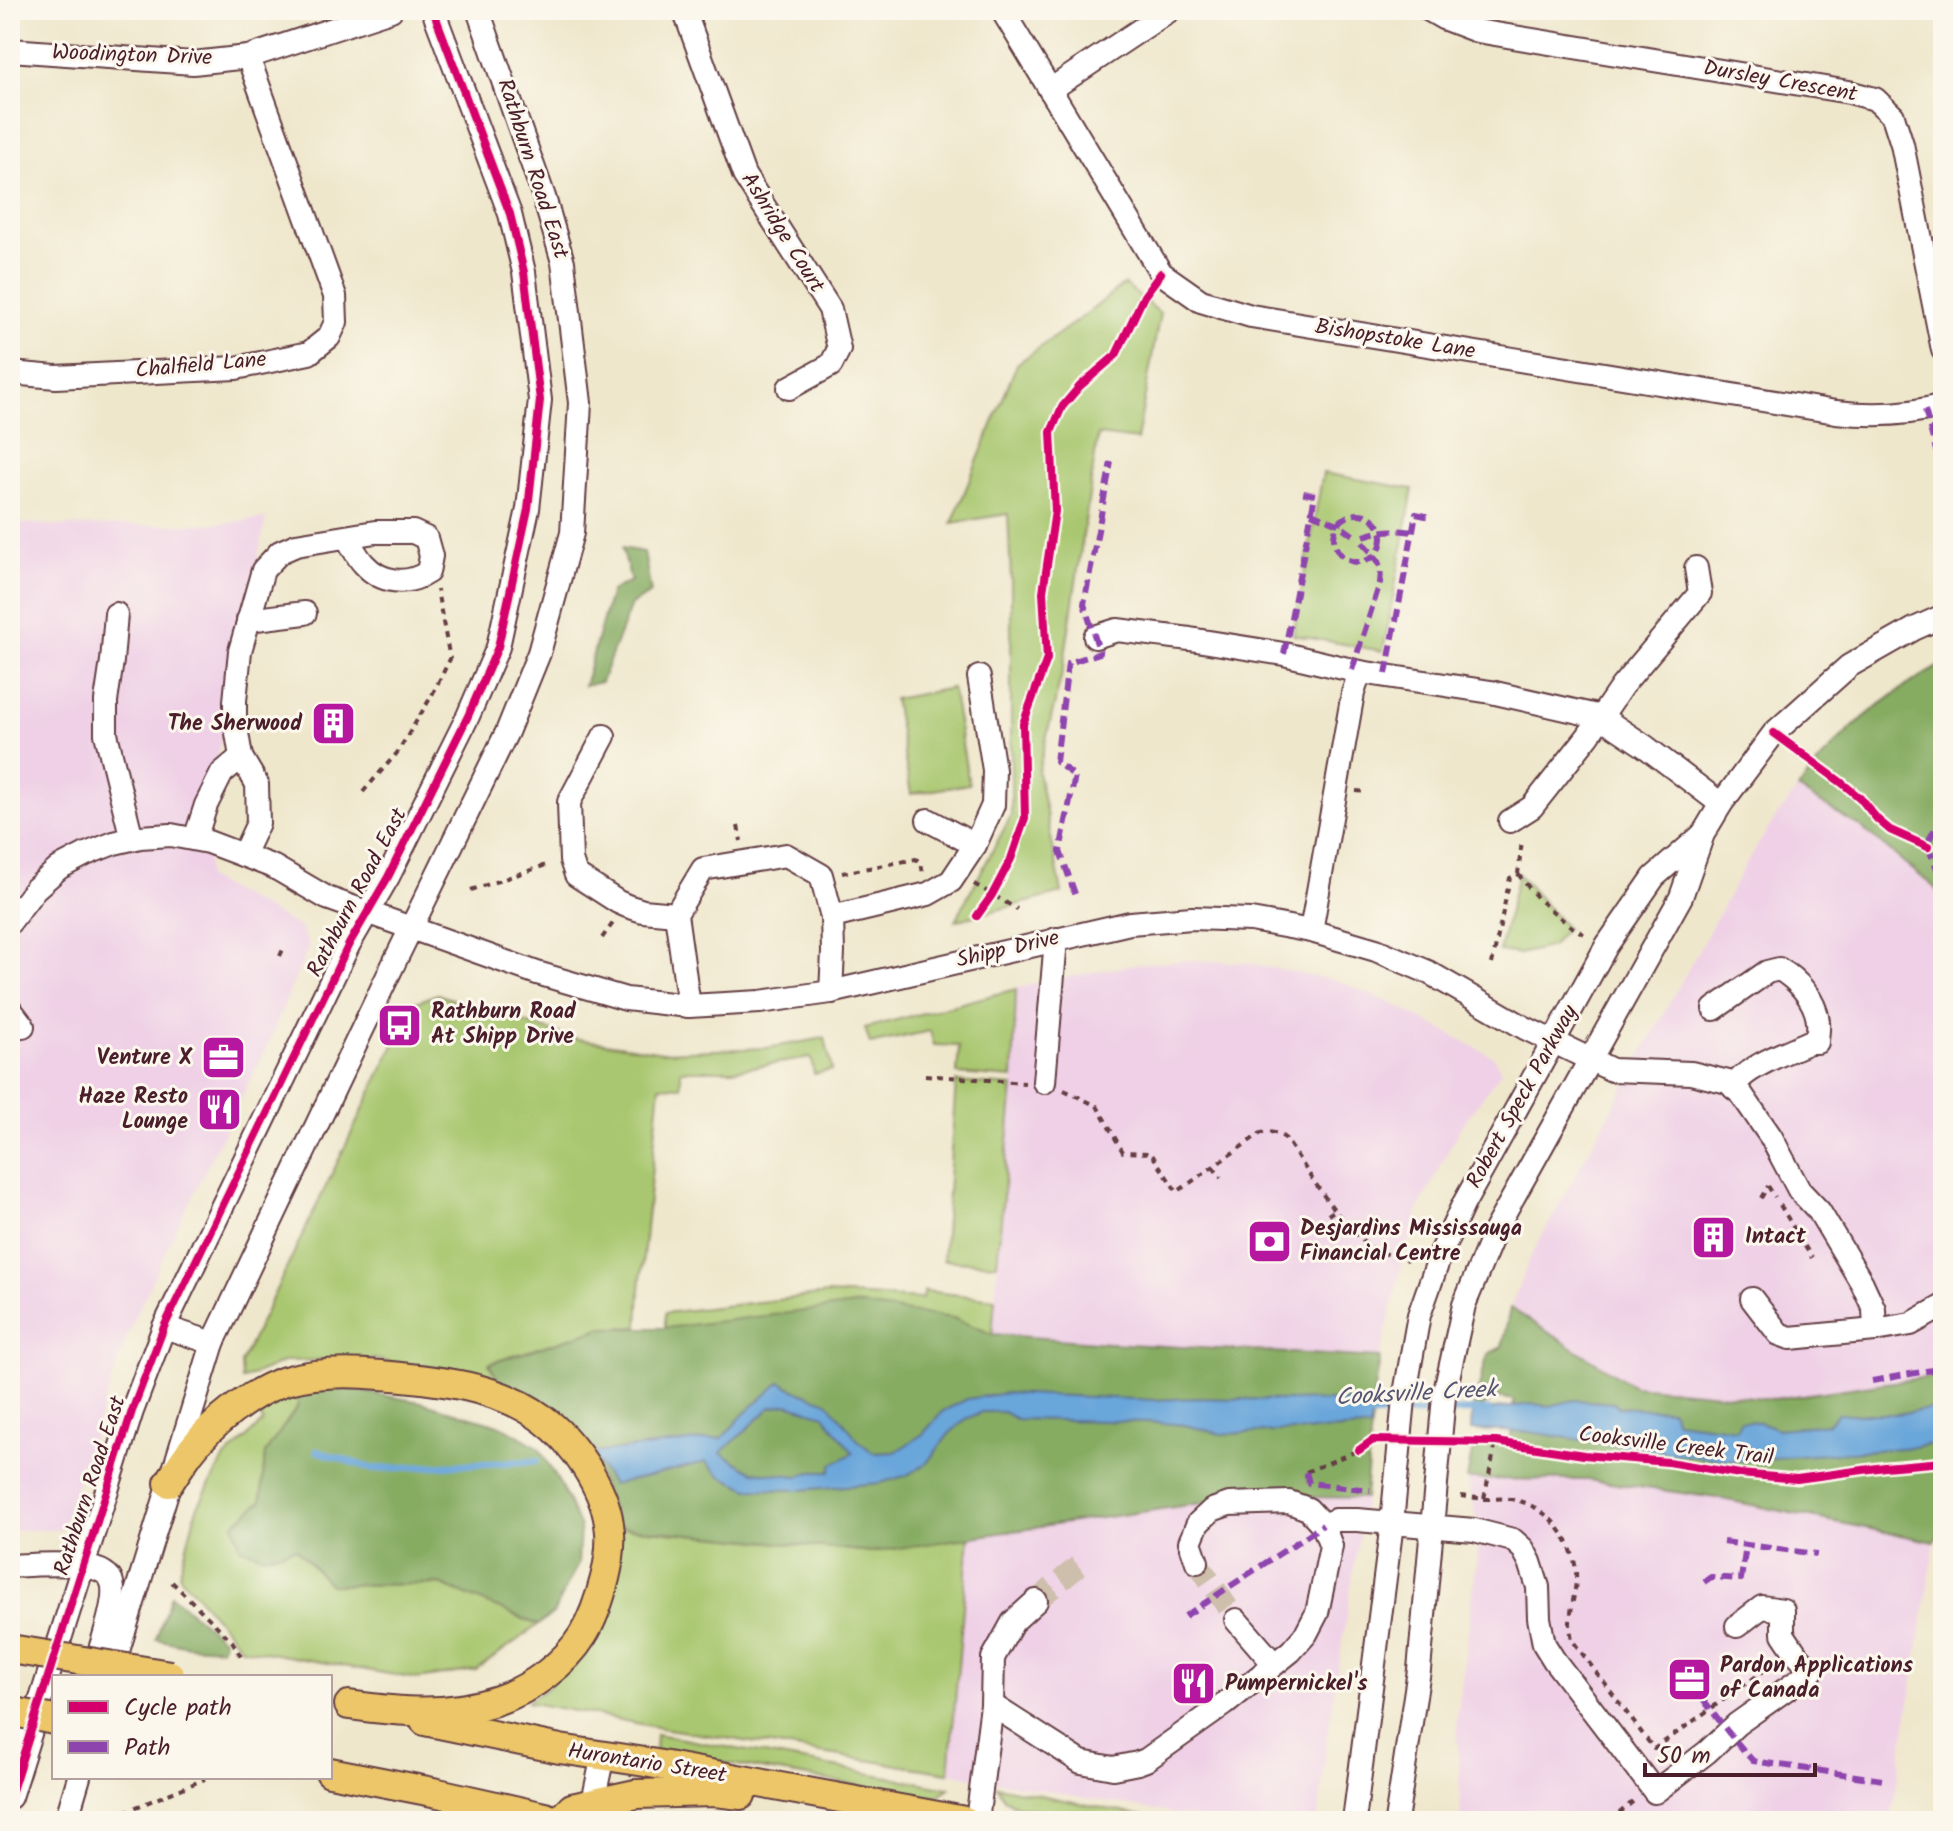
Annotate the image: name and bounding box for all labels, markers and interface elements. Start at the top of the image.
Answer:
street label: Woodington Drive [51,36,213,76]
street label: Dursley Crescent [1700,51,1860,113]
street label: Rathburn Road East [486,74,578,264]
street label: Ashridge Court [731,166,833,301]
street label: Bishopstoke Lane [1312,310,1478,370]
street label: Chalfield Lane [134,343,268,389]
building icon: The Sherwood [309,700,357,748]
place label: The Sherwood [168,707,303,742]
street label: Rathburn Road East [299,802,418,984]
street label: Shipp Drive [953,921,1063,979]
place label: Rathburn Road At Shipp Drive [431,995,577,1055]
street label: Robert Speck Parkway [1458,998,1588,1195]
bus stop icon: Rathburn Road At Shipp Drive [376,1001,424,1049]
office icon: Venture X [199,1034,247,1082]
place label: Venture X [97,1041,193,1076]
place label: Haze Resto Lounge [79,1080,188,1140]
restaurant icon: Haze Resto Lounge [195,1086,243,1134]
place label: Desjardins Mississauga Financial Centre [1300,1212,1522,1272]
building icon: Intact [1690,1213,1738,1261]
bank icon: Desjardins Mississauga Financial Centre [1245,1218,1293,1266]
place label: Intact [1745,1220,1807,1255]
water label: Cooksville Creek [1335,1370,1501,1418]
street label: Rathburn Road East [45,1391,137,1581]
street label: Cooksville Creek Trail [1576,1418,1776,1476]
place label: Pardon Applications of Canada [1720,1649,1914,1709]
office icon: Pardon Applications of Canada [1665,1655,1713,1703]
restaurant icon: Pumpernickel's [1170,1660,1218,1708]
place label: Pumpernickel's [1225,1667,1368,1702]
legend [52,1675,332,1779]
text: Cycle path [124,1689,232,1728]
scale bar [1645,1727,1815,1777]
text: Path [124,1729,170,1768]
street label: Hurontario Street [565,1734,729,1794]
text: 50 m [1657,1737,1711,1776]

